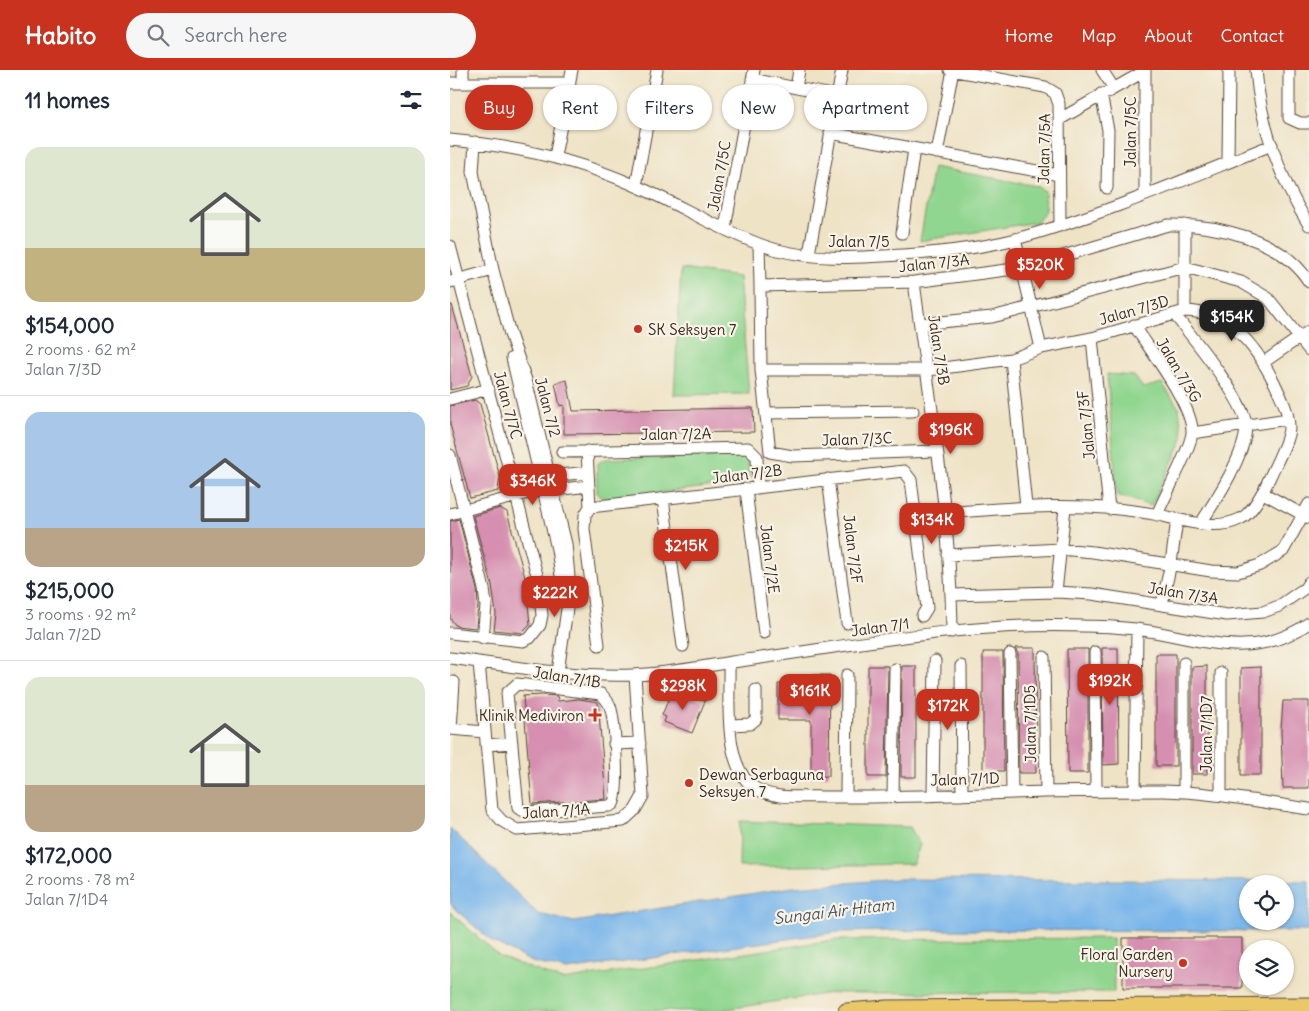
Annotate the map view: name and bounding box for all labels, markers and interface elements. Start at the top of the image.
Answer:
search box [126,13,476,58]
text: Habito [25,20,96,50]
icon: search [144,21,172,49]
text: Search here [184,23,287,47]
text: Home [1005,24,1053,47]
text: Map [1081,24,1116,47]
text: About [1144,24,1192,47]
text: Contact [1220,24,1284,47]
chip: Buy [465,85,533,130]
chip: Rent [543,85,617,130]
chip: Filters [627,85,712,130]
chip: New [722,85,794,130]
chip: Apartment [804,85,927,130]
icon: filters [397,86,425,114]
text: 11 homes [25,87,110,114]
street label: Jalan 7/5C [1121,96,1140,168]
street label: Jalan 7/5A [1034,113,1054,185]
street label: Jalan 7/5C [703,139,735,213]
icon: home [180,179,270,269]
street label: Jalan 7/5 [828,232,890,251]
pin: $520K [1005,248,1075,290]
street label: Jalan 7/3A [898,250,971,276]
text: $520K [1016,254,1064,274]
street label: Jalan 7/3D [1097,291,1171,329]
pin: $154K [1197,300,1267,342]
text: $154K [1210,306,1254,326]
text: $154,000 [25,312,115,339]
street label: Jalan 7/3B [924,313,954,387]
place label: SK Seksyen 7 [648,320,736,339]
marker: SK Seksyen 7 [632,323,644,335]
street label: Jalan 7/3G [1152,334,1206,406]
text: 2 rooms · 62 m² [25,339,136,359]
text: Jalan 7/3D [25,359,102,379]
street label: Jalan 7/7C [490,369,526,441]
street label: Jalan 7/2 [531,375,565,439]
street label: Jalan 7/3F [1073,389,1099,461]
pin: $196K [916,412,986,455]
text: $196K [929,419,973,439]
street label: Jalan 7/2A [641,424,712,444]
street label: Jalan 7/3C [821,428,893,450]
icon: home [180,445,270,535]
street label: Jalan 7/2B [711,460,783,488]
pin: $346K [498,464,568,506]
text: $346K [510,470,556,490]
pin: $134K [897,502,967,545]
text: $134K [910,509,954,529]
street label: Jalan 7/2F [839,513,867,585]
street label: Jalan 7/2E [756,523,784,595]
pin: $215K [651,528,721,571]
text: $215K [664,535,708,555]
pin: $222K [520,576,590,618]
text: $215,000 [25,577,114,604]
street label: Jalan 7/3A [1147,578,1220,608]
text: $222K [532,582,578,602]
text: 3 rooms · 92 m² [25,604,137,624]
street label: Jalan 7/1 [850,614,910,640]
text: Jalan 7/2D [25,624,101,644]
street label: Jalan 7/1B [532,662,602,692]
pin: $192K [1075,664,1145,706]
pin: $298K [648,668,718,711]
text: $192K [1089,670,1131,690]
pin: $161K [775,674,845,716]
text: $298K [660,675,706,695]
text: $161K [790,680,830,700]
street label: Jalan 7/1D5 [1020,685,1040,763]
pin: $172K [913,688,983,731]
text: $172K [927,695,969,715]
street label: Jalan 7/1D7 [1197,696,1216,772]
place label: Klinik Mediviron [479,706,584,725]
marker: Klinik Mediviron [588,708,602,722]
icon: home [180,710,270,800]
place label: Dewan Serbaguna Seksyen 7 [699,765,824,801]
street label: Jalan 7/1D [930,768,1000,790]
marker: Dewan Serbaguna Seksyen 7 [683,777,695,789]
street label: Jalan 7/1A [521,799,591,823]
text: $172,000 [25,842,112,869]
text: 2 rooms · 78 m² [25,869,135,889]
map controls [1239,875,1294,995]
button: locate [1239,875,1294,930]
text: Jalan 7/1D4 [25,889,108,909]
water label: Sungai Air Hitam [773,894,896,928]
button: layers [1239,940,1294,995]
place label: Floral Garden Nursery [1080,945,1173,981]
marker: Floral Garden Nursery [1177,957,1189,969]

